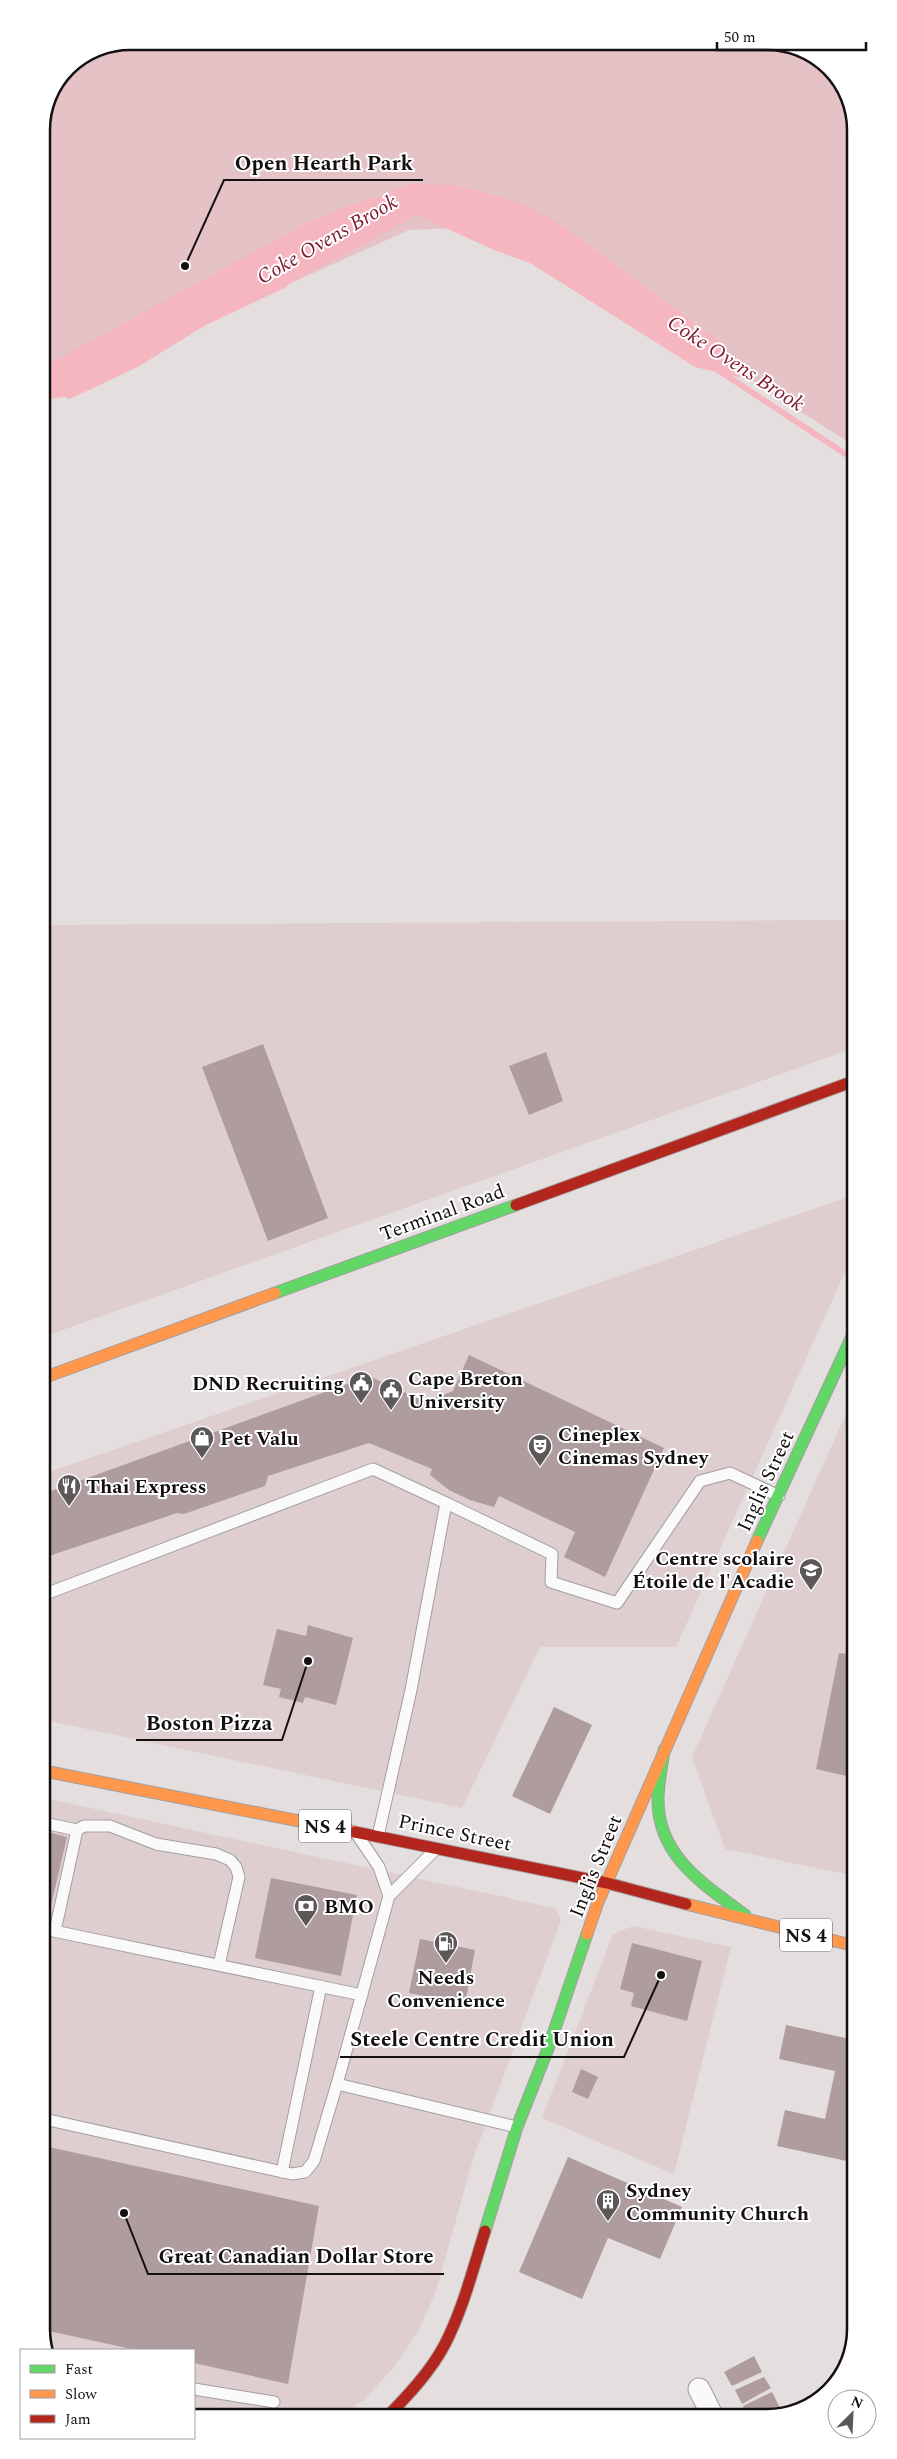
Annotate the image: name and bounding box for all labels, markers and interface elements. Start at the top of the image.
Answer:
scale bar [717,20,866,52]
text: 50 m [724,26,756,49]
callout: Open Hearth Park [224,144,423,180]
text: Open Hearth Park [235,148,414,180]
water label: Coke Ovens Brook [251,186,404,293]
water label: Coke Ovens Brook [661,307,811,420]
street label: Terminal Road [376,1177,509,1249]
place label: Cape Breton University [408,1364,523,1417]
place label: DND Recruiting [192,1369,344,1399]
public building icon: DND Recruiting [348,1370,374,1404]
public building icon: Cape Breton University [378,1377,404,1411]
place label: Cineplex Cinemas Sydney [558,1420,710,1473]
place label: Pet Valu [220,1424,299,1454]
shop icon: Pet Valu [189,1425,215,1459]
street label: Inglis Street [729,1426,802,1537]
theatre icon: Cineplex Cinemas Sydney [527,1433,553,1467]
place label: Thai Express [86,1472,206,1502]
restaurant icon: Thai Express [56,1473,82,1507]
place label: Centre scolaire Étoile de l'Acadie [632,1544,794,1597]
school or university icon: Centre scolaire Étoile de l'Acadie [798,1557,824,1591]
callout: Boston Pizza [136,1704,282,1740]
text: Boston Pizza [146,1708,272,1740]
street label: Prince Street [395,1806,514,1860]
road number: NS 4 [299,1810,351,1842]
street label: Inglis Street [562,1811,630,1922]
place label: BMO [324,1892,374,1922]
bank icon: BMO [293,1893,319,1927]
road number: NS 4 [780,1918,832,1952]
fuel station icon: Needs Convenience [433,1930,459,1964]
place label: Needs Convenience [387,1963,505,2016]
callout: Steele Centre Credit Union [340,2021,624,2057]
text: Steele Centre Credit Union [350,2024,614,2056]
place label: Sydney Community Church [626,2176,809,2229]
building icon: Sydney Community Church [595,2188,621,2222]
callout: Great Canadian Dollar Store [148,2238,444,2274]
text: Great Canadian Dollar Store [158,2241,434,2273]
legend [20,2349,195,2439]
text: Fast [65,2358,93,2381]
text: Slow [65,2383,97,2406]
north arrow [827,2389,877,2439]
text: N [848,2391,867,2414]
text: Jam [65,2408,91,2431]

